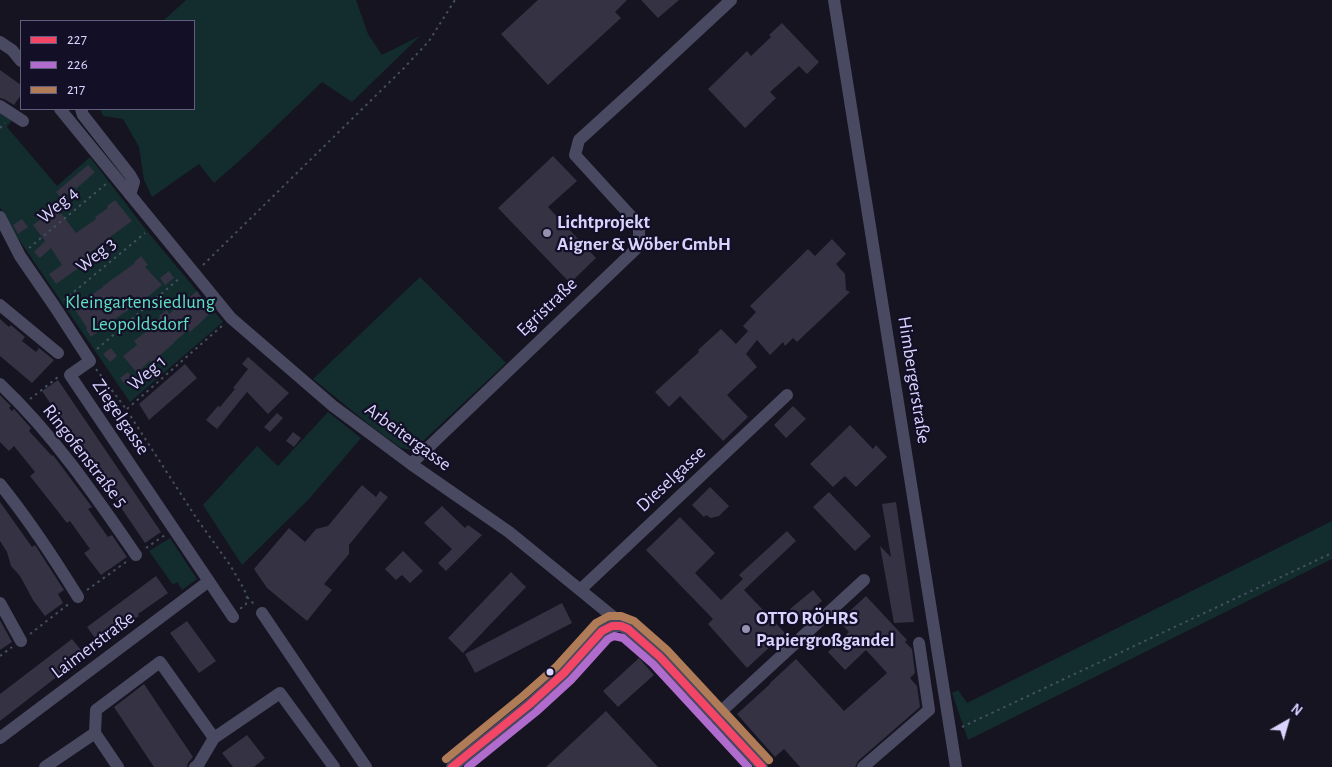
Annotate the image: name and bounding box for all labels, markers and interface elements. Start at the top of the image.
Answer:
legend [20,20,195,110]
text: 227 [67,32,87,47]
text: 226 [67,57,88,72]
text: 217 [67,82,85,97]
street label: Weg 4 [33,181,83,229]
place label: Lichtprojekt Aigner & Wöber GmbH [557,211,731,255]
marker: Lichtprojekt Aigner & Wöber GmbH [541,227,553,239]
street label: Weg 3 [71,232,121,278]
street label: Egristraße [512,273,582,341]
park label: Kleingartensiedlung Leopoldsdorf [65,291,215,335]
street label: Himbergerstraße [893,315,935,445]
street label: Weg 1 [123,350,171,396]
street label: Ziegelgasse [87,375,155,459]
street label: Arbeitergasse [360,398,456,476]
street label: Ringofenstraße 5 [37,400,133,512]
street label: Dieselgasse [632,441,710,517]
street label: Laimerstraße [47,606,139,684]
place label: OTTO RÖHRS Papiergroßgandel [756,607,894,651]
marker: OTTO RÖHRS Papiergroßgandel [740,623,752,635]
unlabelled marker [545,667,555,677]
north arrow [1262,697,1312,747]
text: N [1288,702,1304,719]

